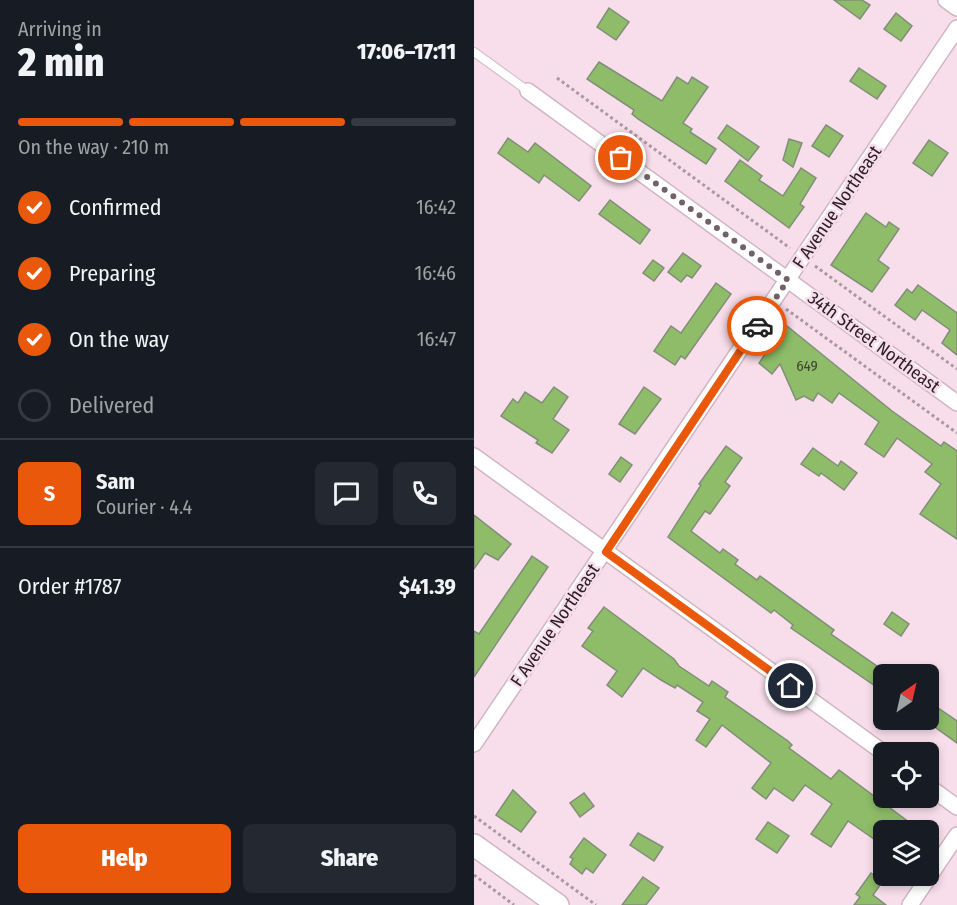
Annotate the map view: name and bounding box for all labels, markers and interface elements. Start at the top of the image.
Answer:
text: Arriving in [18,17,102,41]
text: 17:06–17:11 [357,38,456,65]
text: 2 min [18,40,104,86]
pin [595,132,646,183]
text: On the way · 210 m [18,135,169,159]
icon: bag [604,141,637,174]
street label: F Avenue Northeast [788,141,886,273]
icon: check [18,191,51,224]
text: Confirmed [69,194,162,221]
text: 16:42 [416,195,456,219]
icon: check [18,257,51,290]
text: Preparing [69,260,155,287]
text: 16:46 [415,261,456,285]
street label: 34th Street Northeast [804,287,944,397]
courier [727,296,787,356]
icon: car [741,310,774,343]
icon: check [18,323,51,356]
text: On the way [69,326,169,353]
text: 16:47 [417,327,456,351]
house number: 649 [796,357,818,375]
text: Delivered [69,392,154,419]
button: chat [315,462,378,525]
button: phone [393,462,456,525]
text: Sam [96,468,135,495]
text: S [44,480,55,507]
text: Courier · 4.4 [96,495,192,519]
street label: F Avenue Northeast [506,559,604,691]
text: Order #1787 [18,573,121,600]
text: $41.39 [399,573,456,600]
pin [765,660,816,711]
north arrow [873,664,939,730]
map controls [873,664,939,886]
icon: home [774,669,807,702]
button: locate [873,742,939,808]
button: layers [873,820,939,886]
button: Help [18,824,231,893]
button: Share [243,824,456,893]

